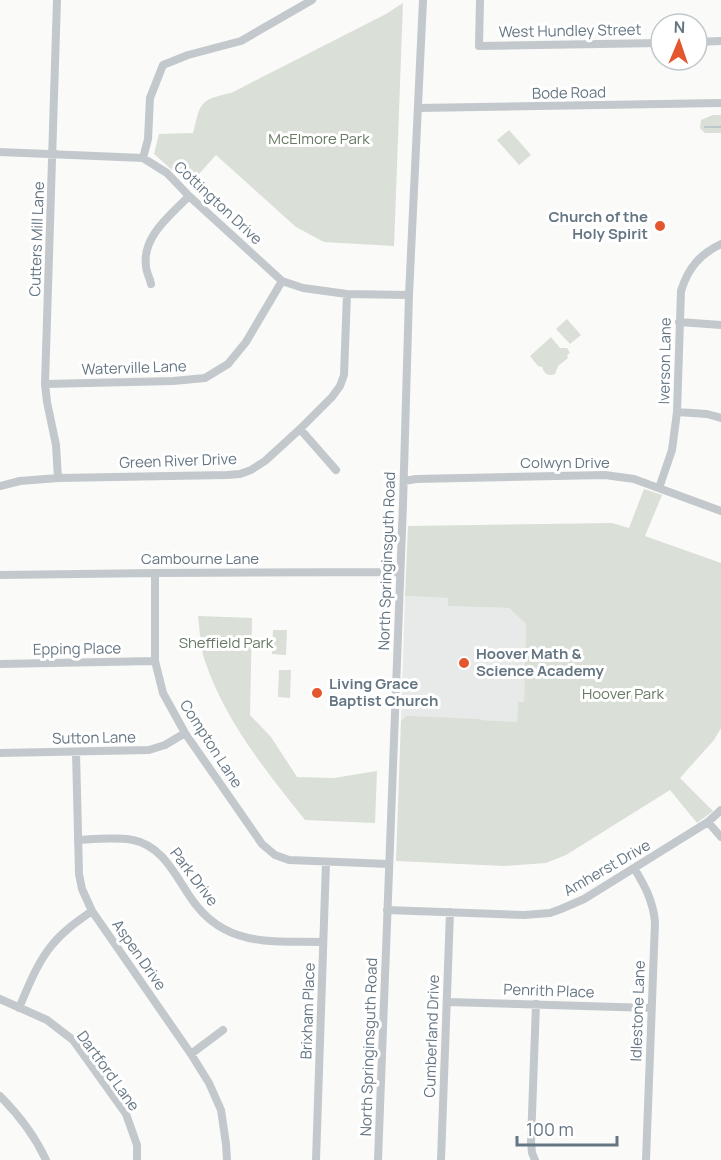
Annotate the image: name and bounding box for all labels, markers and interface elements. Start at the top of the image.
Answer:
north arrow [649,12,709,72]
text: N [673,16,686,38]
street label: West Hundley Street [498,19,642,42]
street label: Bode Road [532,81,606,104]
park label: McElmore Park [268,128,370,149]
street label: Cottington Drive [170,156,267,249]
street label: Cutters Mill Lane [24,181,49,297]
place label: Church of the Holy Spirit [548,206,648,244]
marker: Church of the Holy Spirit [653,219,667,233]
street label: Iverson Lane [653,317,676,405]
street label: Waterville Lane [81,355,187,380]
street label: Green River Drive [119,448,237,473]
street label: Colwyn Drive [520,452,610,473]
street label: North Springinsguth Road [373,471,400,651]
street label: Cambourne Lane [141,548,259,569]
park label: Sheffield Park [179,632,274,653]
street label: Epping Place [33,637,122,660]
place label: Hoover Math & Science Academy [476,643,604,681]
marker: Hoover Math & Science Academy [457,656,471,670]
place label: Living Grace Baptist Church [329,673,438,711]
park label: Hoover Park [582,683,665,704]
marker: Living Grace Baptist Church [310,686,324,700]
street label: Compton Lane [175,696,248,792]
street label: Sutton Lane [52,726,136,749]
street label: Amherst Drive [560,834,654,901]
street label: Park Drive [166,843,223,910]
street label: Aspen Drive [107,915,172,994]
street label: North Springinsguth Road [355,957,382,1137]
street label: Idlestone Lane [625,960,650,1062]
street label: Brixham Place [295,962,320,1060]
street label: Cumberland Drive [419,974,444,1098]
street label: Penrith Place [503,978,595,1003]
street label: Dartford Lane [72,1026,145,1115]
scale bar [517,1109,618,1147]
text: 100 m [526,1117,574,1141]

